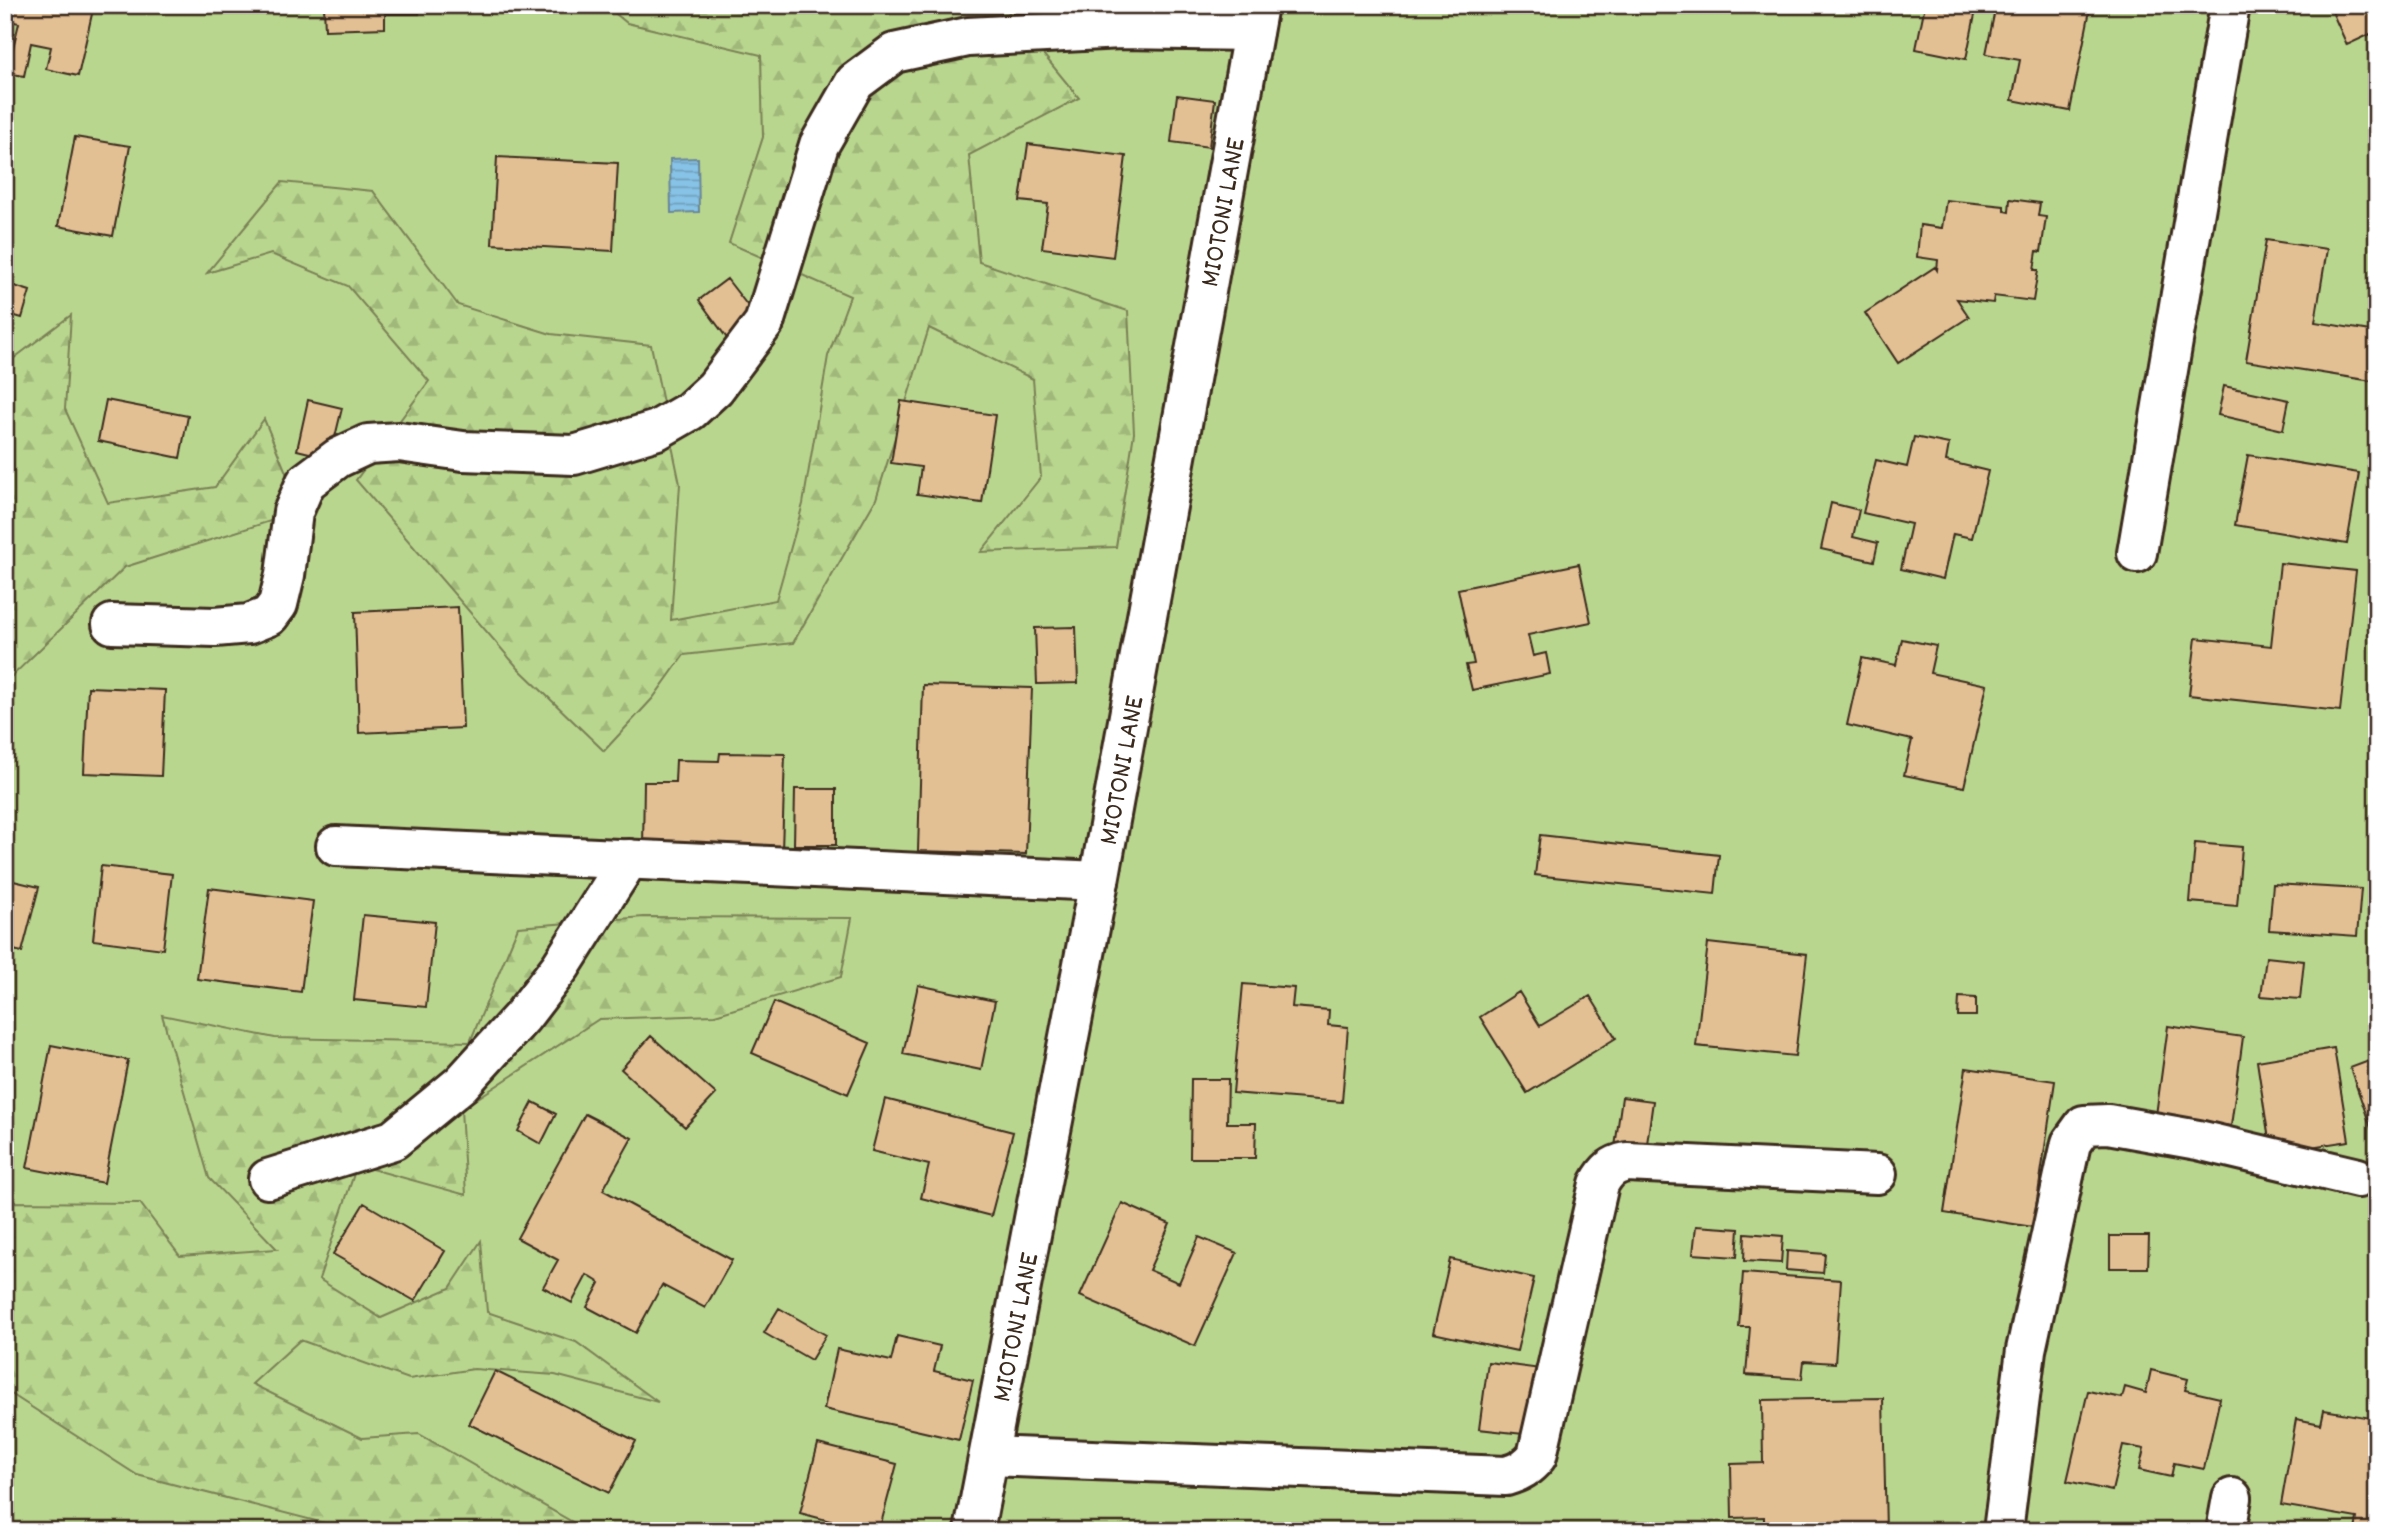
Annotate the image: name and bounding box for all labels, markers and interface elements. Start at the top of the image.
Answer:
street label: MIOTONI LANE [1192,135,1259,290]
street label: MIOTONI LANE [1091,693,1157,848]
street label: MIOTONI LANE [984,1250,1052,1405]

